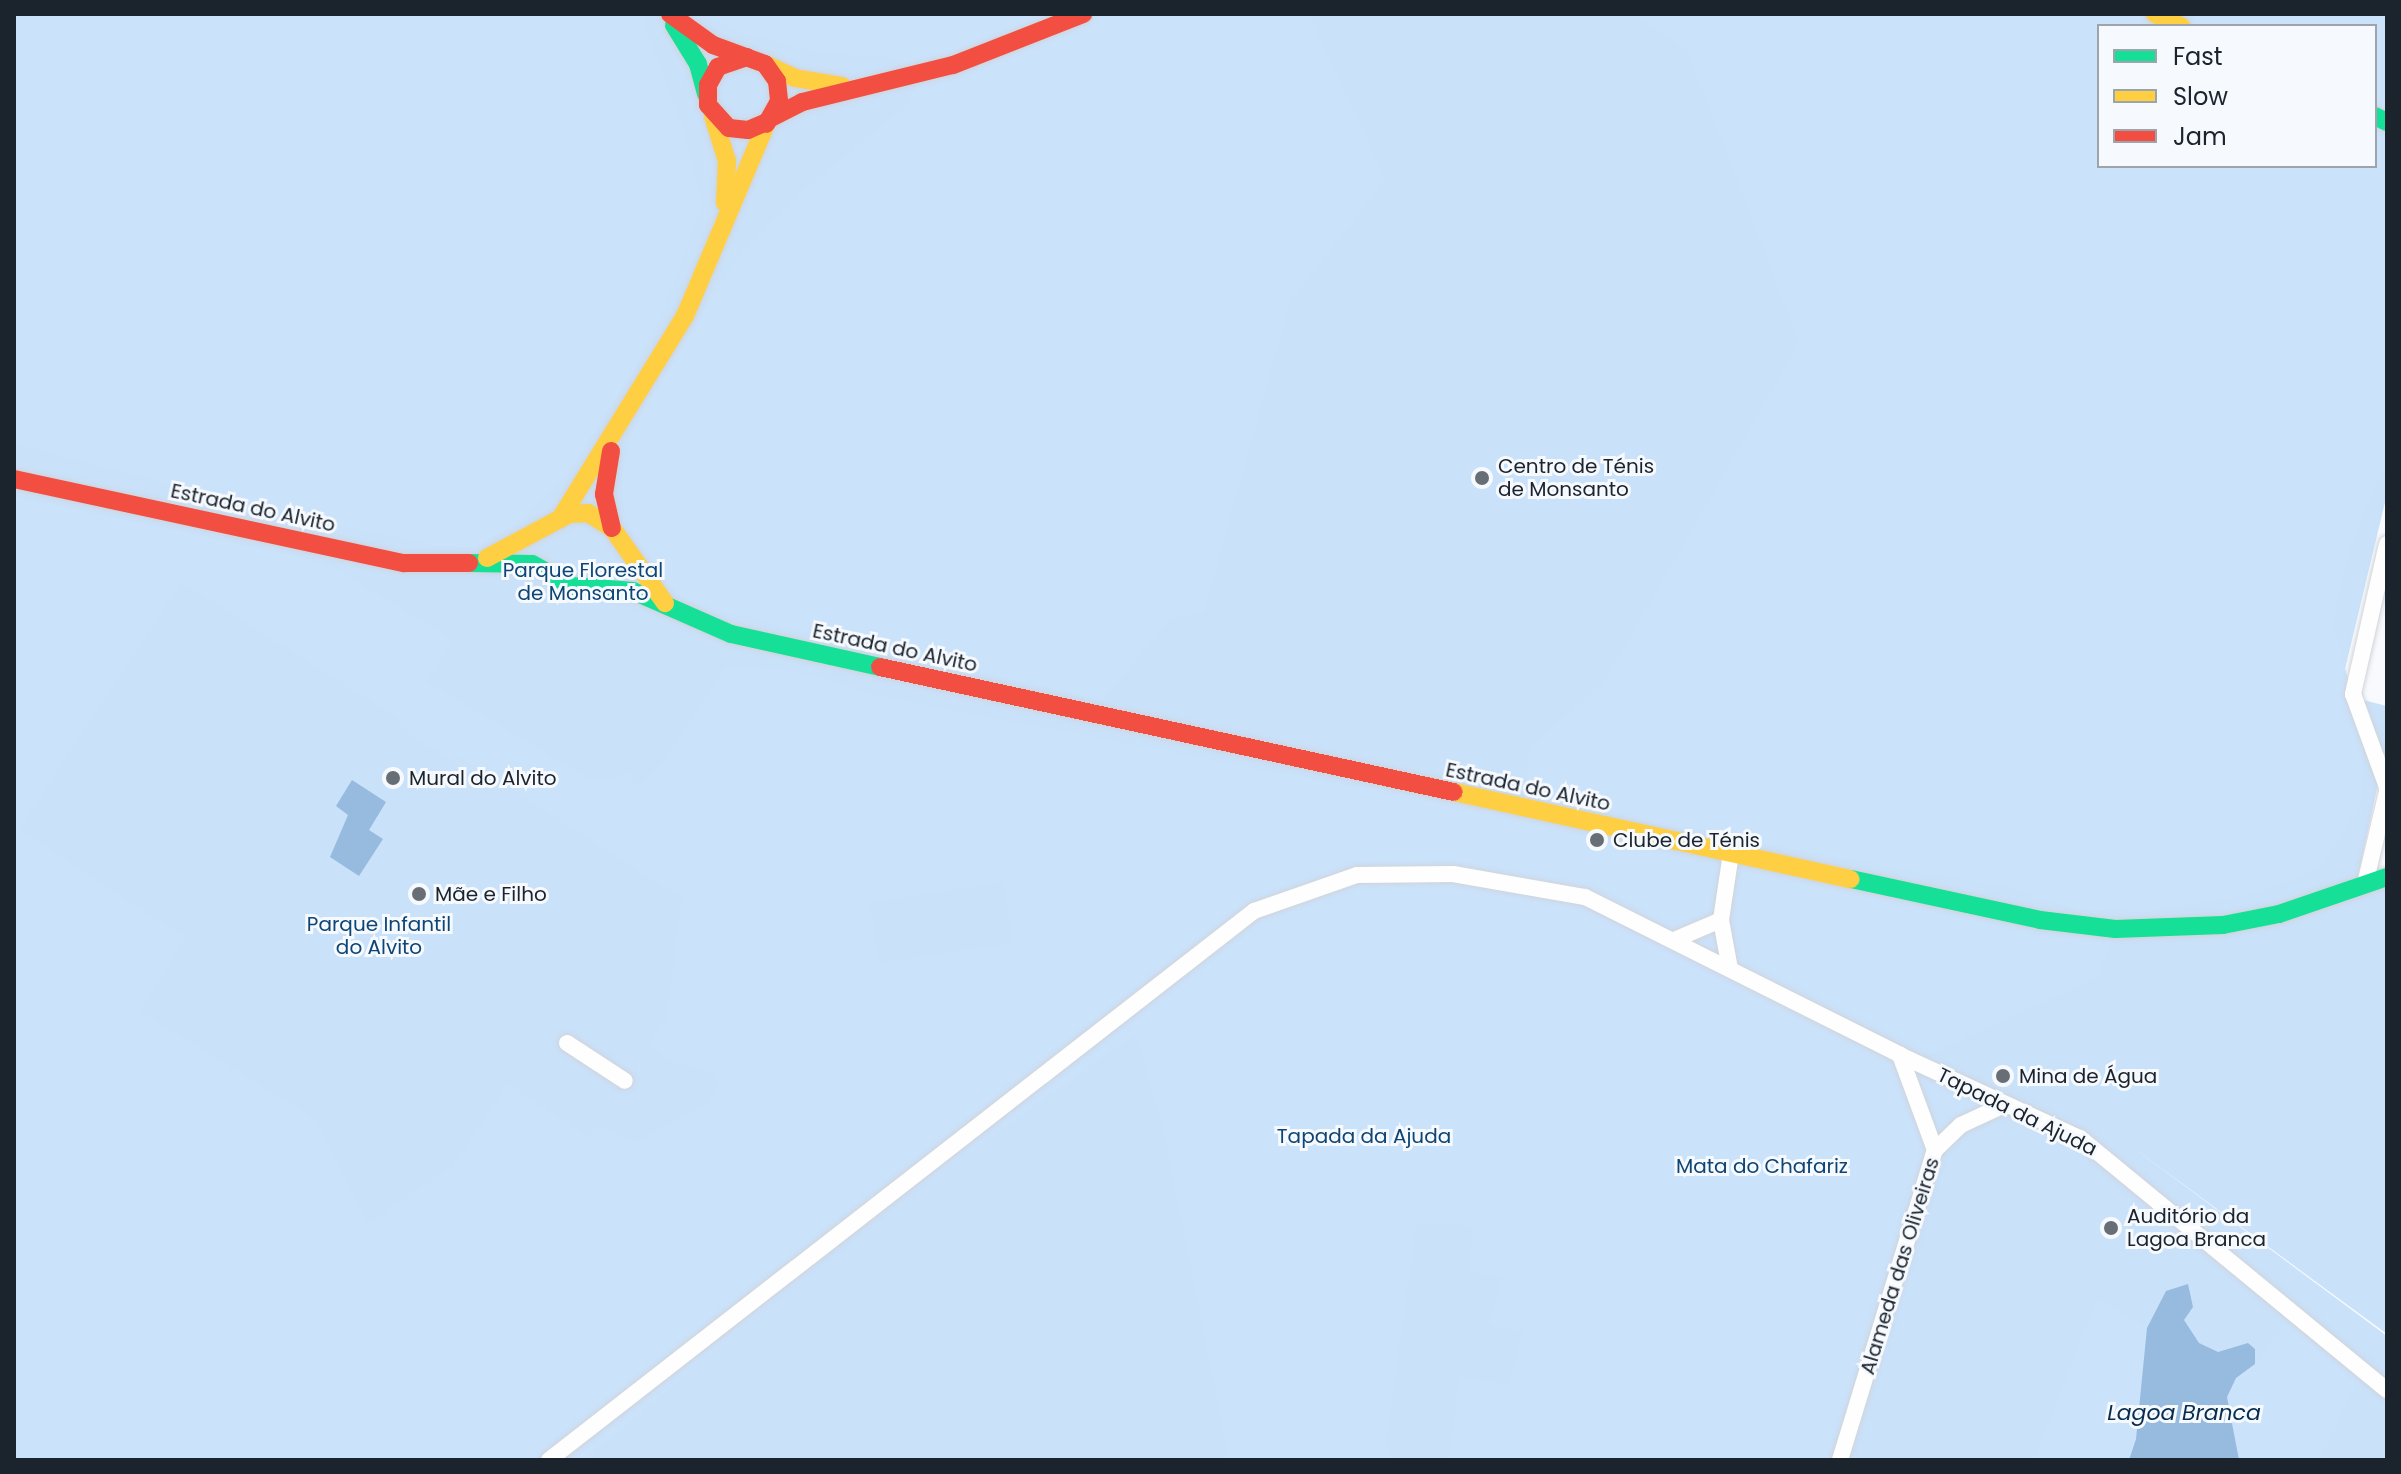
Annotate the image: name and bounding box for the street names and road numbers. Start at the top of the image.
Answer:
street label: Estrada do Alvito [169,479,337,537]
street label: Estrada do Alvito [811,619,979,677]
street label: Estrada do Alvito [1444,758,1612,816]
street label: Tapada da Ajuda [1933,1063,2101,1161]
street label: Alameda das Oliveiras [1856,1155,1944,1377]

